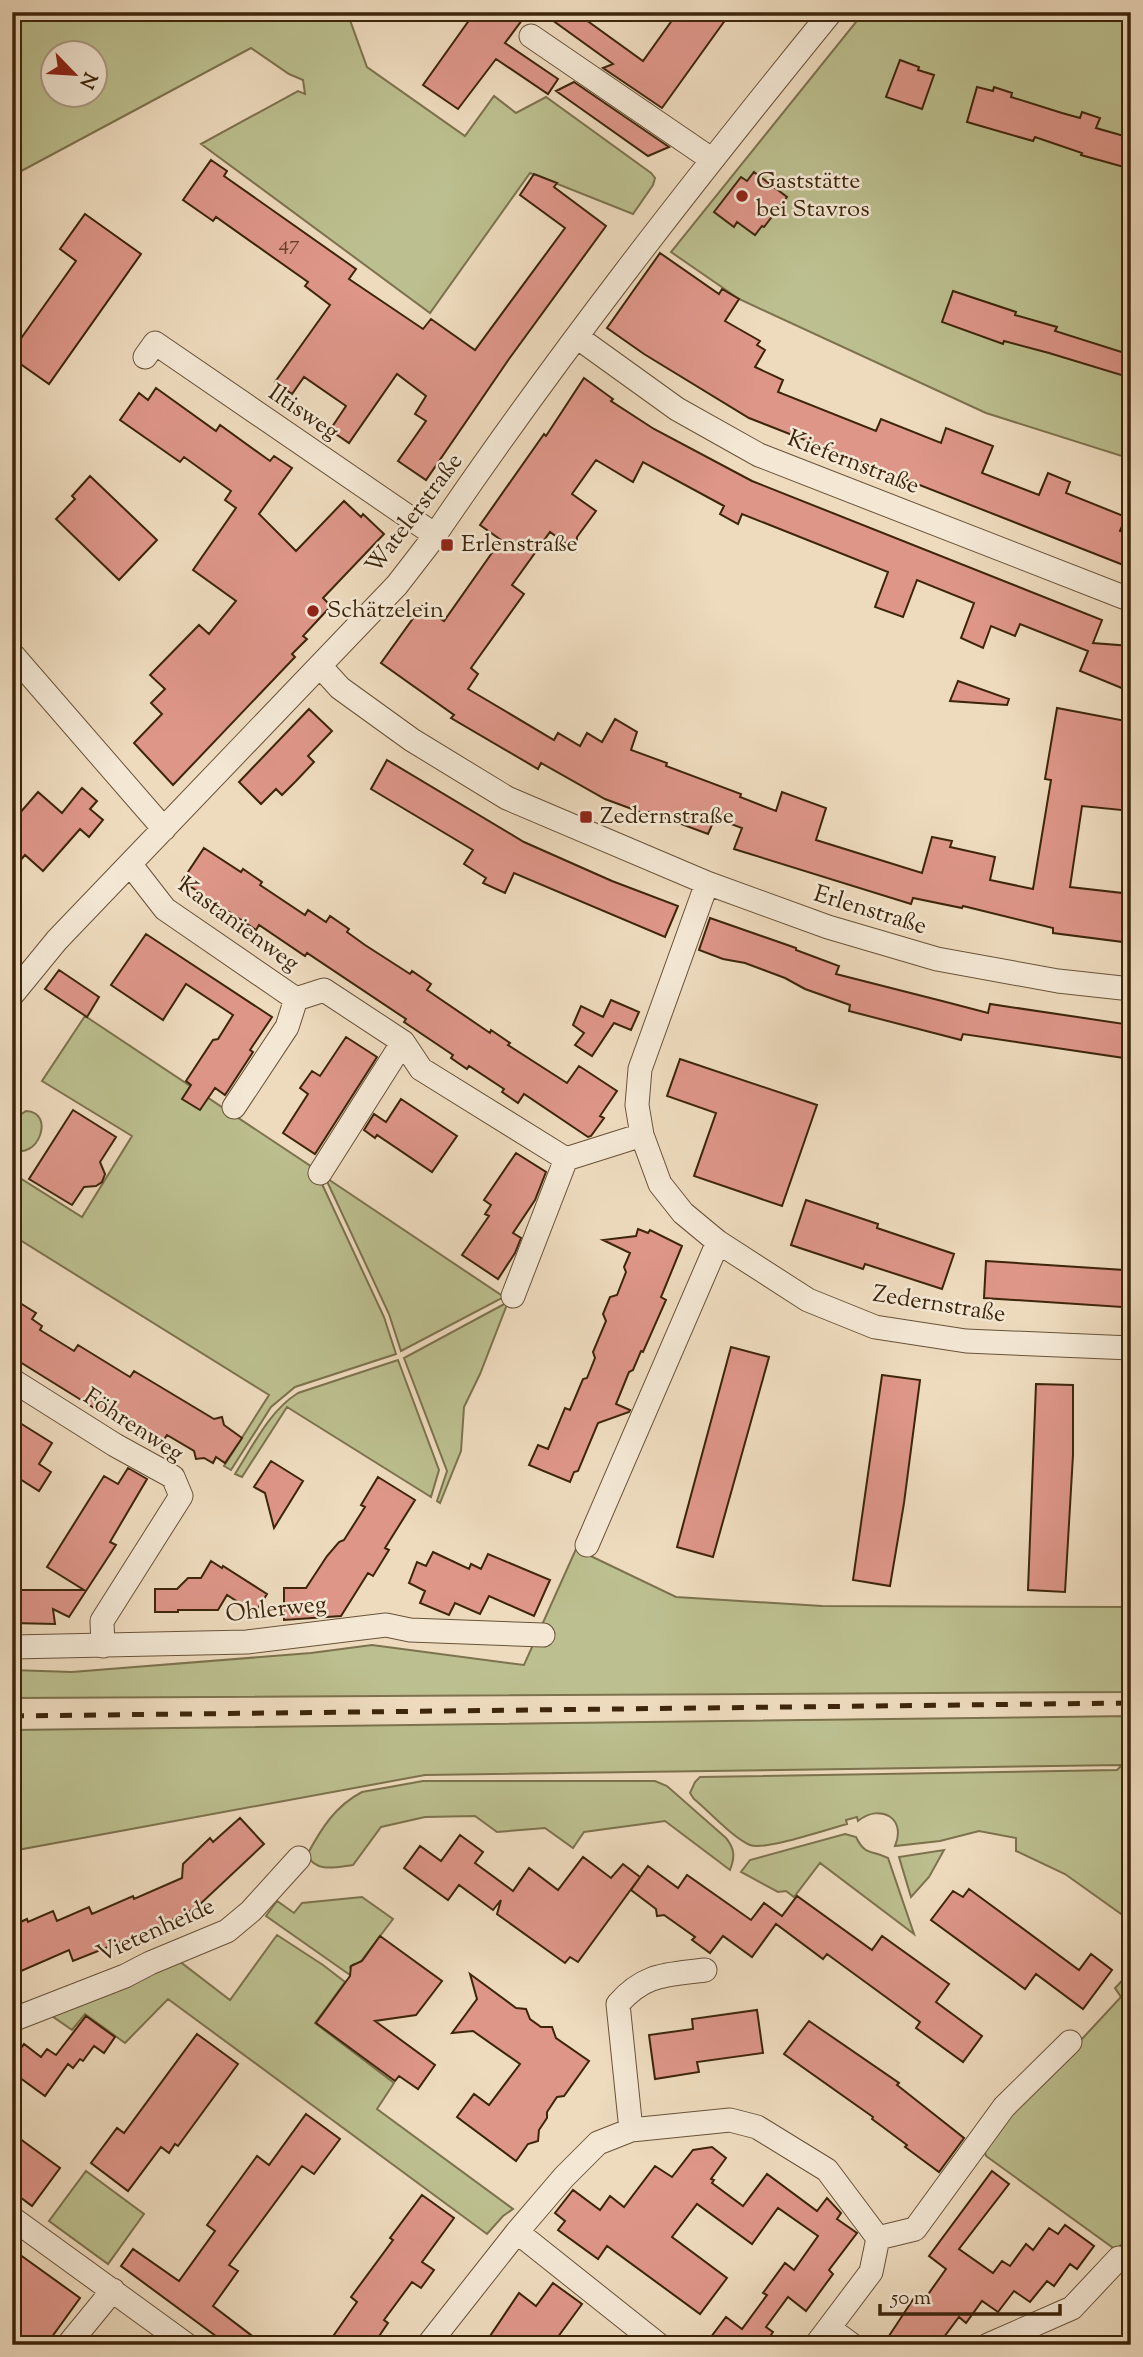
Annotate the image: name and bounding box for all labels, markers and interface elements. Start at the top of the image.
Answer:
north arrow [38,38,108,108]
text: N [72,68,103,93]
place label: Gaststätte bei Stavros [756,165,870,227]
marker: Gaststätte bei Stavros [734,188,750,204]
house number: 47 [278,230,300,260]
street label: Iltisweg [261,377,345,449]
street label: Kiefernstraße [782,422,924,504]
street label: Watelerstraße [358,446,472,582]
place label: Erlenstraße [461,528,578,562]
marker: Erlenstraße [439,537,455,553]
place label: Schätzelein [327,594,444,628]
marker: Schätzelein [305,603,321,619]
place label: Zedernstraße [600,800,734,834]
marker: Zedernstraße [578,809,594,825]
street label: Kastanienweg [170,869,306,981]
street label: Erlenstraße [809,878,931,944]
street label: Zedernstraße [870,1278,1008,1332]
street label: Föhrenweg [76,1381,190,1471]
street label: Ohlerweg [224,1588,328,1632]
street label: Vietenheide [92,1890,220,1972]
scale bar [880,2273,1061,2317]
text: 50 m [890,2284,931,2314]

